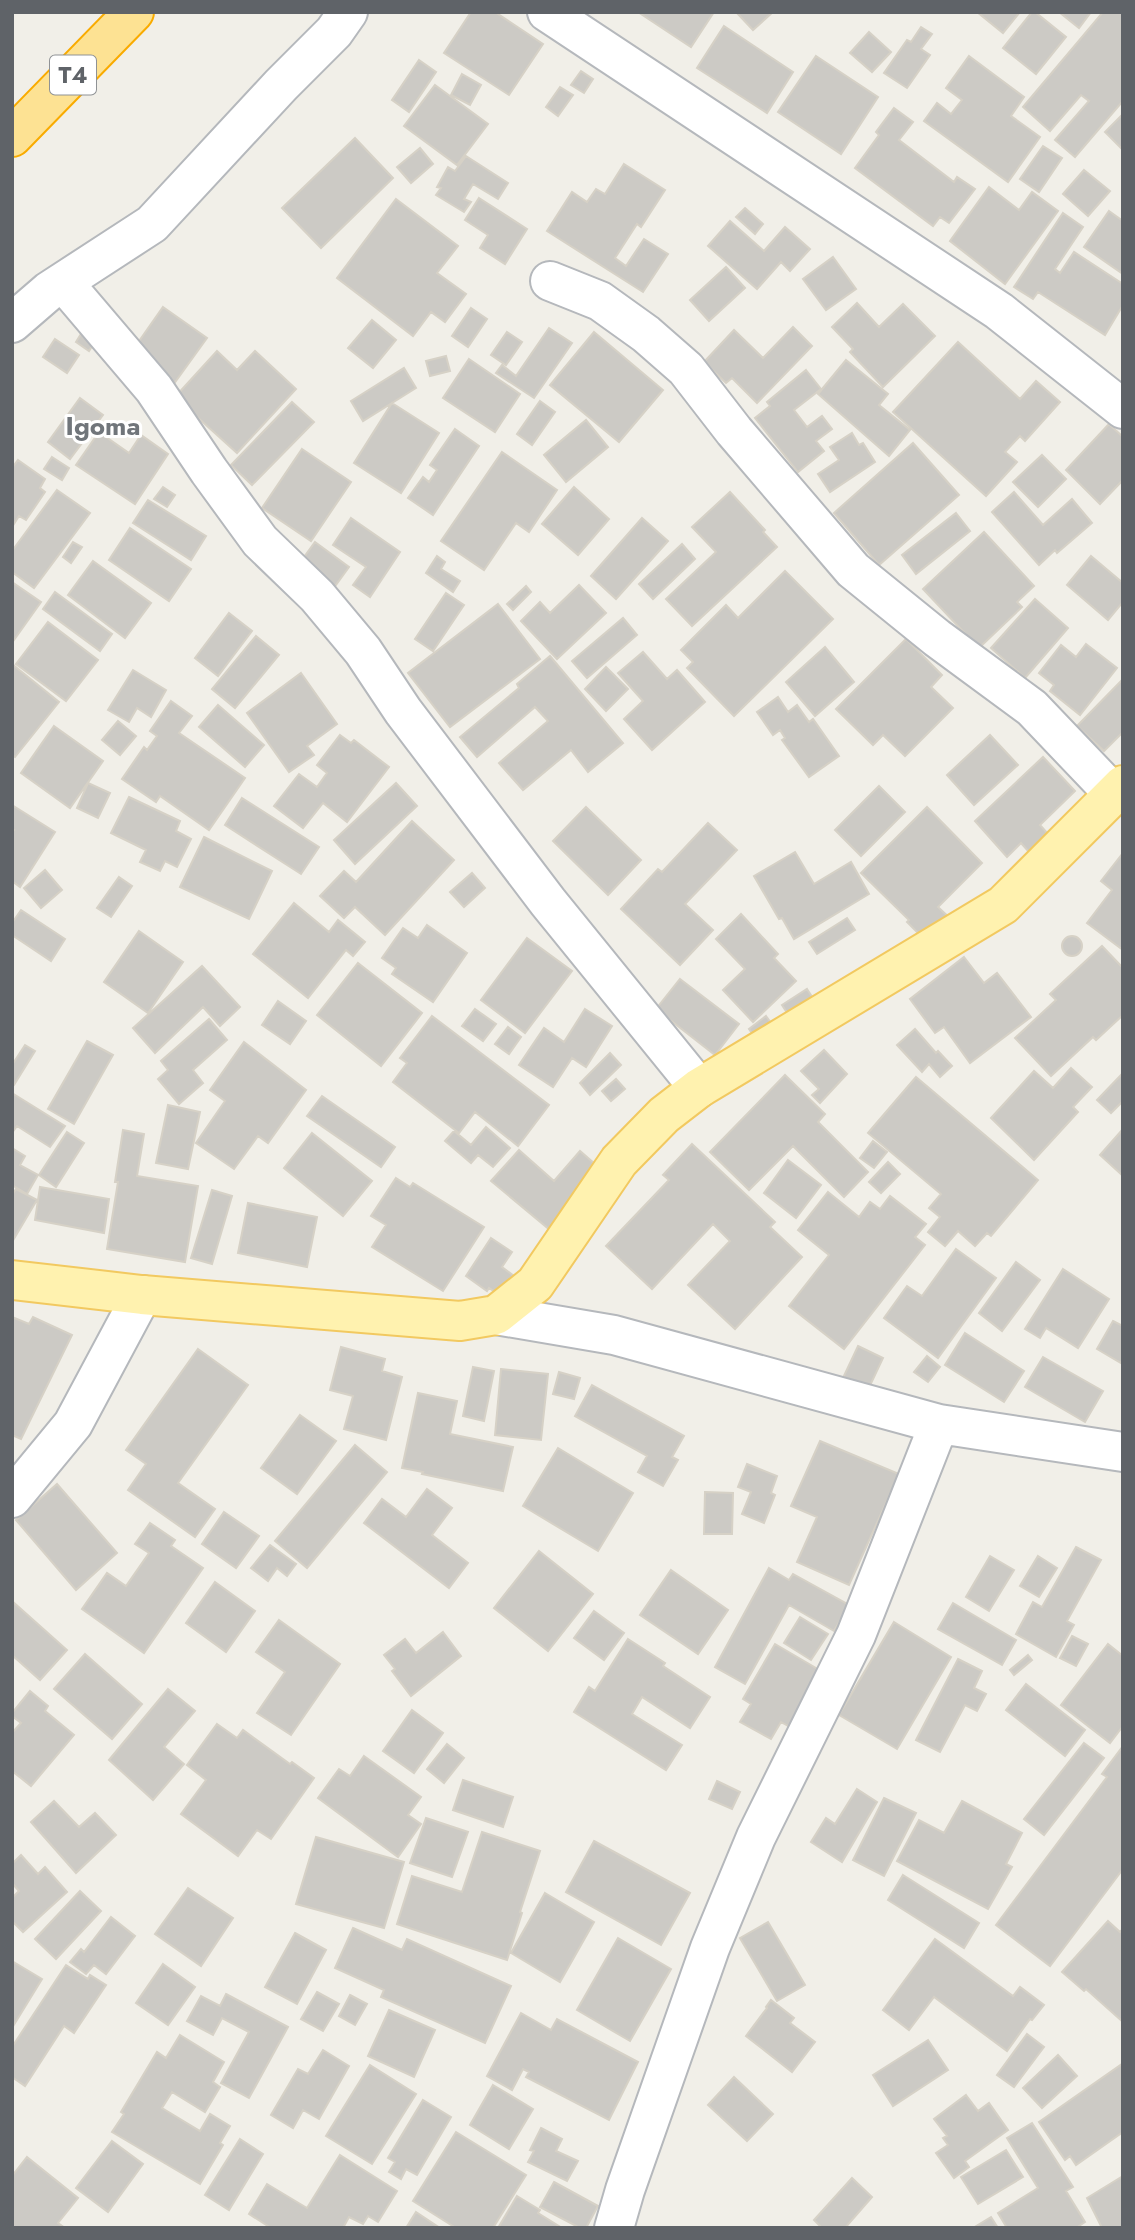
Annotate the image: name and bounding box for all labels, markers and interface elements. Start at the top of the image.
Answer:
road number: T4 [50,55,96,94]
district label: Igoma [66,407,140,445]

